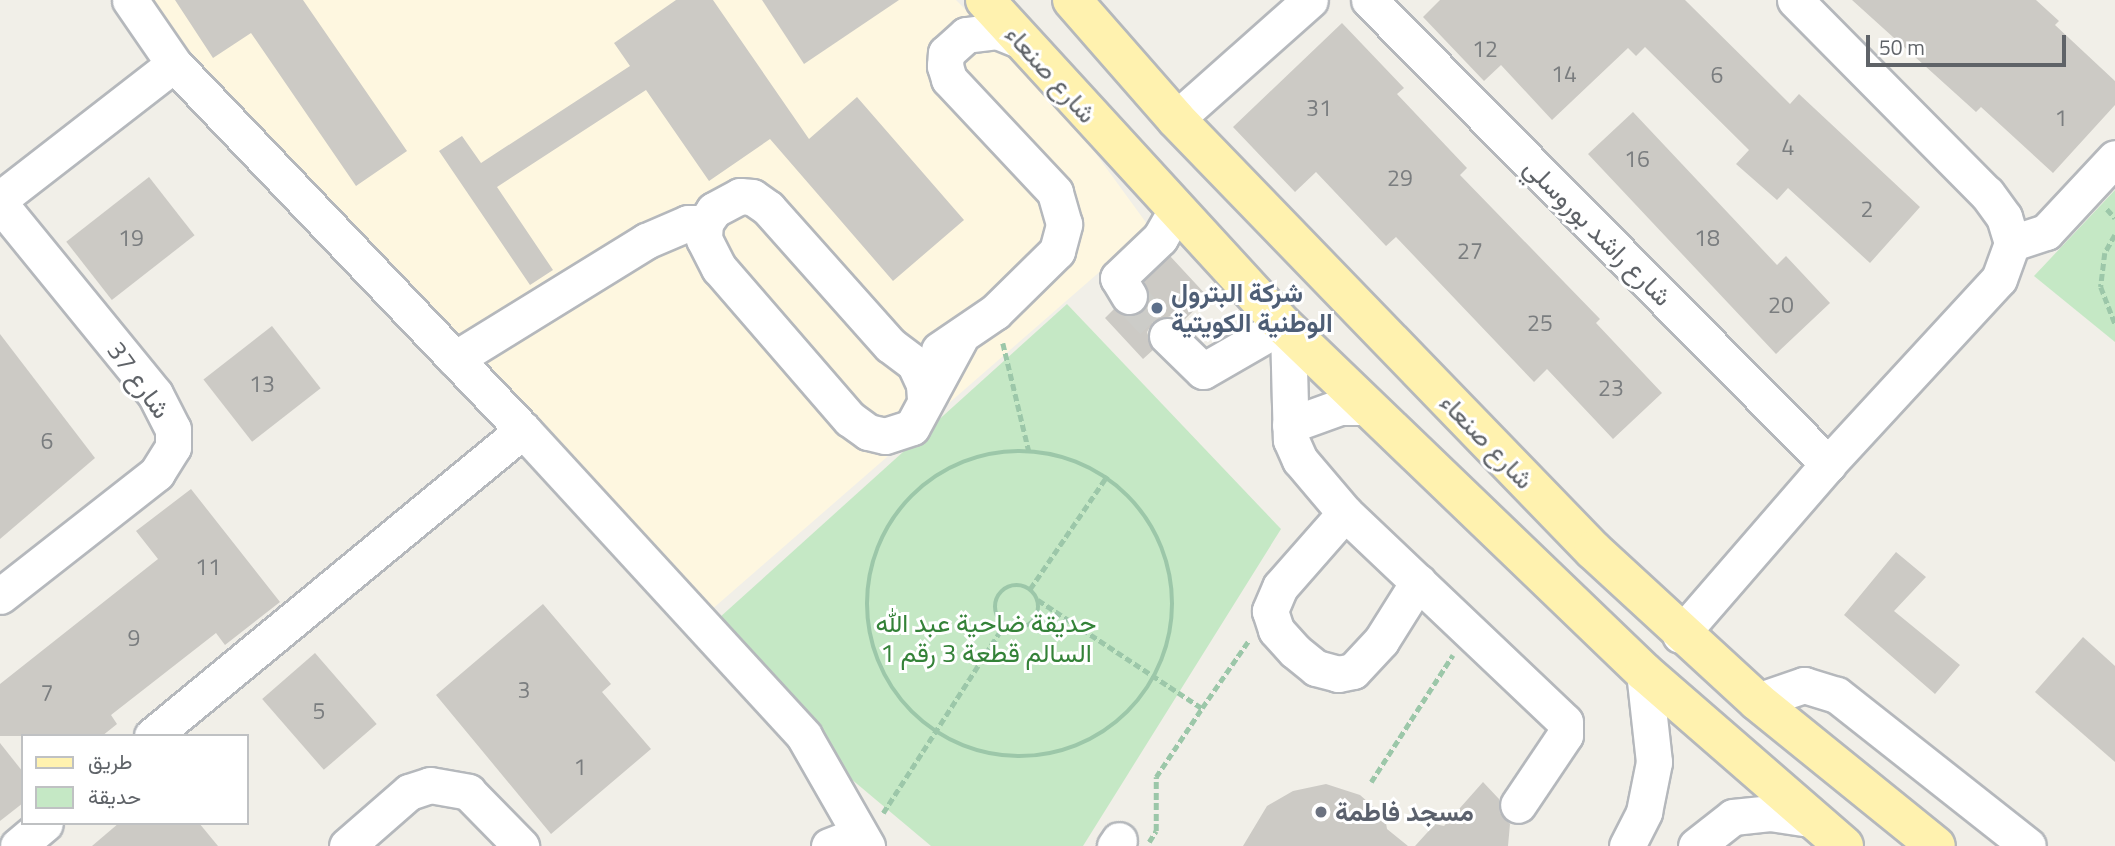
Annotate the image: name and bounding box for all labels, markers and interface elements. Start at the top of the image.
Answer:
street label: شارع صنعاء [999,19,1103,129]
scale bar [1870,21,2070,65]
text: 50 m [1879,31,1925,63]
house number: 12 [1472,35,1498,63]
house number: 14 [1551,60,1577,88]
house number: 6 [1711,61,1723,89]
house number: 31 [1306,94,1332,122]
house number: 1 [2055,104,2067,132]
house number: 4 [1782,133,1794,161]
house number: 16 [1624,145,1650,173]
street label: شارع راشد بوروسلي [1518,152,1678,312]
house number: 29 [1387,164,1413,192]
house number: 2 [1861,195,1873,223]
house number: 19 [118,224,144,252]
house number: 18 [1694,224,1720,252]
house number: 27 [1457,237,1483,265]
place label: شركة البترول الوطنية الكويتية [1171,277,1333,338]
house number: 20 [1768,291,1794,319]
marker: شركة البترول الوطنية الكويتية [1149,300,1165,316]
house number: 25 [1527,309,1553,337]
street label: شارع 37 [101,336,177,424]
house number: 13 [249,370,275,398]
house number: 23 [1598,374,1624,402]
street label: شارع صنعاء [1434,387,1540,495]
house number: 6 [41,427,53,455]
house number: 11 [195,553,221,581]
park label: حديقة ضاحية عبد الله السالم قطعة 3 رقم 1 [876,607,1096,668]
house number: 9 [128,624,140,652]
house number: 3 [518,676,530,704]
house number: 7 [41,679,53,707]
house number: 5 [313,697,325,725]
legend [21,734,248,825]
text: طريق [88,745,133,777]
house number: 1 [574,753,586,781]
text: حديقة [88,780,141,812]
place label: مسجد فاطمة [1335,796,1474,828]
marker: مسجد فاطمة [1313,804,1329,820]

